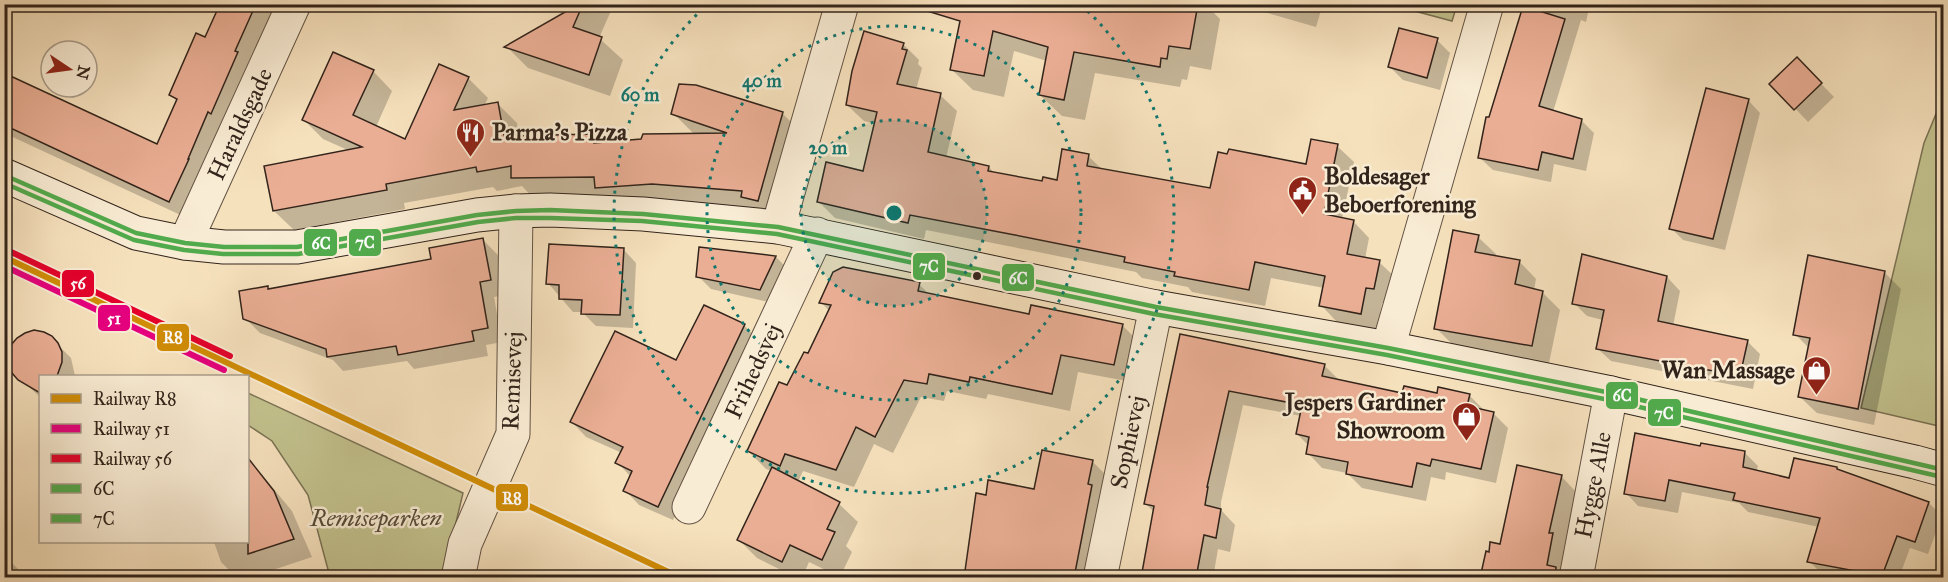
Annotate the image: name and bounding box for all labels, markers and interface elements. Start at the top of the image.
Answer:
north arrow [39,39,99,99]
street label: Haraldsgade [201,63,279,185]
text: N [72,64,94,81]
text: 40 m [742,70,783,93]
text: 60 m [621,84,660,106]
restaurant icon: Parma's Pizza [455,116,487,158]
place label: Parma's Pizza [492,117,628,147]
text: 20 m [809,137,848,159]
place label: Boldesager Beboerforening [1324,161,1476,219]
public building icon: Boldesager Beboerforening [1287,174,1319,216]
centre of rings [884,203,904,223]
line badge: 6C [303,228,338,257]
line badge: 7C [348,228,382,257]
text: 7C [355,233,375,252]
text: 6C [311,234,331,253]
line badge: 7C [912,252,946,281]
text: 7C [919,257,939,276]
line badge: 6C [1001,263,1035,292]
line badge: 56 [61,269,95,298]
text: 6C [1008,269,1028,288]
unlabelled marker [971,270,983,282]
text: 56 [70,274,87,293]
line badge: 51 [97,304,131,332]
text: 51 [107,309,122,328]
street label: Frihedsvej [718,319,788,423]
line badge: R8 [156,323,190,352]
text: R8 [163,328,183,347]
street label: Remisevej [495,331,529,431]
shop icon: Wan Massage [1800,354,1832,396]
place label: Wan Massage [1661,355,1795,385]
legend [39,375,249,543]
line badge: 6C [1605,381,1639,410]
text: 6C [1612,386,1632,405]
place label: Jespers Gardiner Showroom [1282,387,1446,445]
text: Railway R8 [93,388,177,410]
street label: Sophievej [1103,393,1153,491]
line badge: 7C [1647,398,1682,427]
shop icon: Jespers Gardiner Showroom [1450,400,1482,442]
text: 7C [1654,404,1674,423]
text: Railway 51 [93,418,170,440]
street label: Hygge Alle [1568,429,1618,541]
text: Railway 56 [93,448,173,470]
text: 6C [93,478,115,500]
line badge: R8 [495,483,529,512]
text: R8 [502,489,522,508]
park label: Remiseparken [309,503,442,533]
text: 7C [93,508,115,530]

